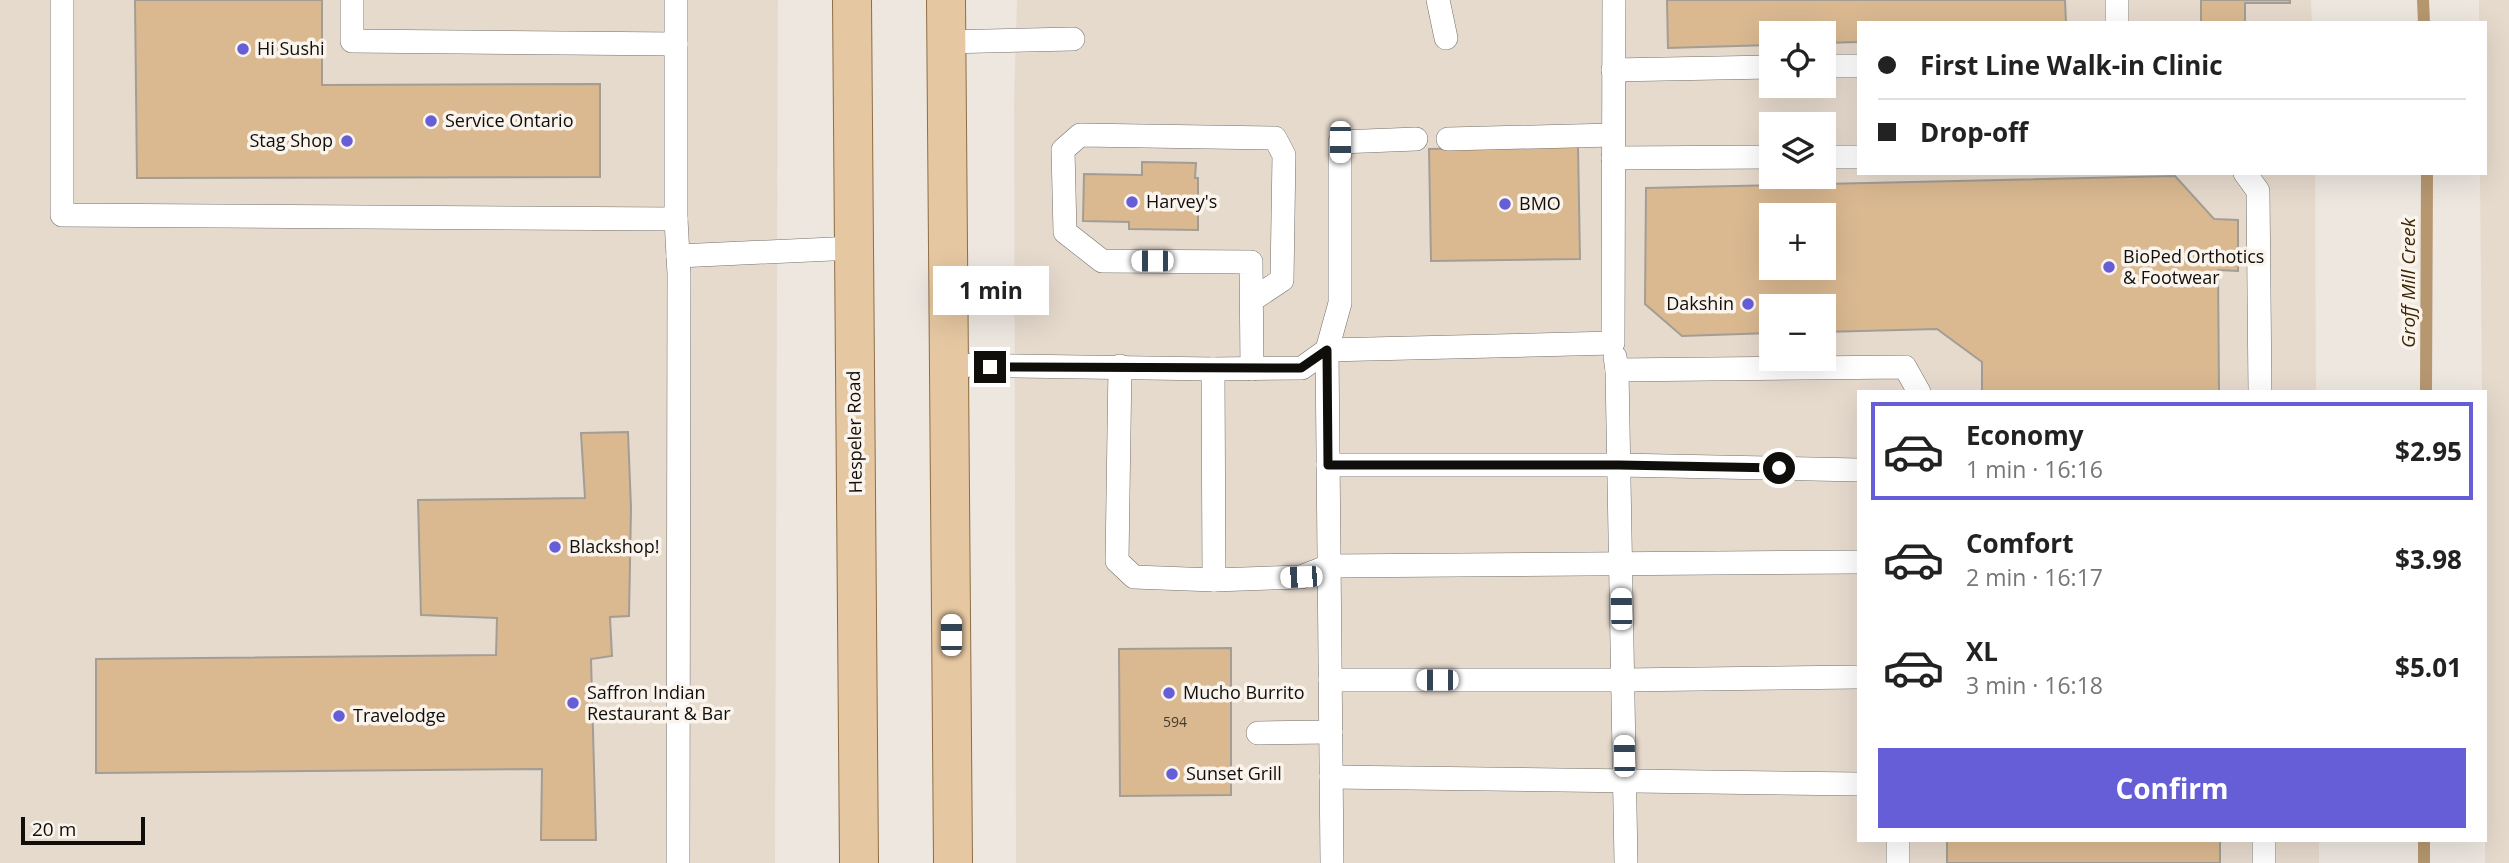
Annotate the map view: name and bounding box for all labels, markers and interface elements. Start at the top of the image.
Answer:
map controls [1759,21,1836,371]
button: locate [1759,21,1836,98]
place label: Hi Sushi [257,36,325,60]
marker: Hi Sushi [235,41,251,57]
text: First Line Walk-in Clinic [1920,47,2223,83]
place label: Service Ontario [445,108,573,132]
button: layers [1759,112,1836,189]
marker: Service Ontario [423,113,439,129]
text: Drop-off [1920,114,2028,150]
car [1330,121,1351,163]
place label: Stag Shop [250,128,333,152]
marker: Stag Shop [339,133,355,149]
place label: Harvey's [1146,189,1217,213]
place label: BMO [1519,191,1561,215]
marker: Harvey's [1124,194,1140,210]
marker: BMO [1497,196,1513,212]
button: + [1759,203,1836,280]
water label: Groff Mill Creek [2395,217,2421,348]
place label: BioPed Orthotics & Footwear [2123,244,2264,289]
car [1132,251,1174,272]
marker: BioPed Orthotics & Footwear [2101,259,2117,275]
callout: 1 min [932,266,1048,314]
text: 1 min [959,274,1023,306]
place label: Dakshin [1666,291,1734,315]
button: − [1759,294,1836,371]
marker: Dakshin [1740,296,1756,312]
route end [974,351,1006,383]
street label: Hespeler Road [841,370,867,494]
text: Economy [1966,417,2084,453]
icon: car [1882,420,1945,483]
text: $2.95 [2395,433,2462,469]
route start [1763,452,1795,484]
text: 1 min · 16:16 [1966,453,2103,485]
text: Comfort [1966,525,2073,561]
icon: car [1882,528,1945,591]
place label: Blackshop! [569,534,659,558]
marker: Blackshop! [547,539,563,555]
text: $3.98 [2395,541,2462,577]
text: 2 min · 16:17 [1966,561,2103,593]
car [1280,566,1323,588]
car [1611,588,1632,630]
car [941,614,962,656]
text: XL [1966,633,1998,669]
icon: car [1882,636,1945,699]
text: $5.01 [2395,649,2462,685]
text: 3 min · 16:18 [1966,669,2103,701]
car [1417,670,1459,691]
place label: Saffron Indian Restaurant & Bar [587,680,731,725]
place label: Mucho Burrito [1183,680,1305,704]
marker: Mucho Burrito [1161,685,1177,701]
marker: Saffron Indian Restaurant & Bar [565,695,581,711]
place label: Travelodge [353,703,446,727]
marker: Travelodge [331,708,347,724]
house number: 594 [1163,712,1187,731]
car [1614,735,1635,777]
button: Confirm [1878,748,2466,828]
place label: Sunset Grill [1186,761,1282,785]
marker: Sunset Grill [1164,766,1180,782]
scale bar [21,814,145,846]
text: 20 m [32,816,76,842]

